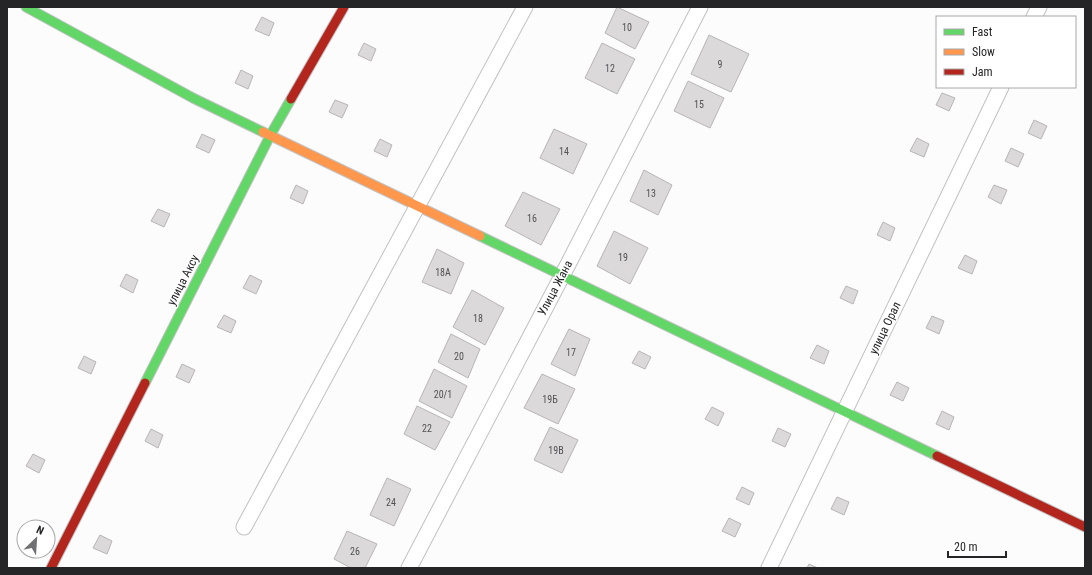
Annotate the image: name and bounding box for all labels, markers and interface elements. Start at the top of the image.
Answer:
legend [936,16,1076,88]
house number: 10 [622,22,632,33]
text: Fast [972,25,993,39]
text: Slow [972,45,995,59]
house number: 9 [718,59,723,70]
house number: 12 [605,63,615,74]
text: Jam [972,65,993,79]
house number: 15 [694,99,704,110]
house number: 14 [559,146,569,157]
house number: 13 [646,188,656,199]
house number: 16 [527,213,537,224]
street label: улица Аксу [164,252,202,308]
house number: 19 [618,252,628,263]
street label: Улица Жана [535,258,575,318]
house number: 18А [435,267,451,278]
street label: улица Орал [866,299,904,357]
house number: 18 [473,313,483,324]
house number: 17 [566,347,576,358]
house number: 20 [454,351,464,362]
house number: 20/1 [434,389,452,400]
house number: 19Б [542,394,558,405]
house number: 22 [422,423,432,434]
house number: 19В [548,445,564,456]
house number: 24 [386,497,396,508]
north arrow [16,519,56,559]
text: N [34,523,46,538]
scale bar [948,533,1006,559]
text: 20 m [954,540,978,554]
house number: 26 [350,546,360,557]

